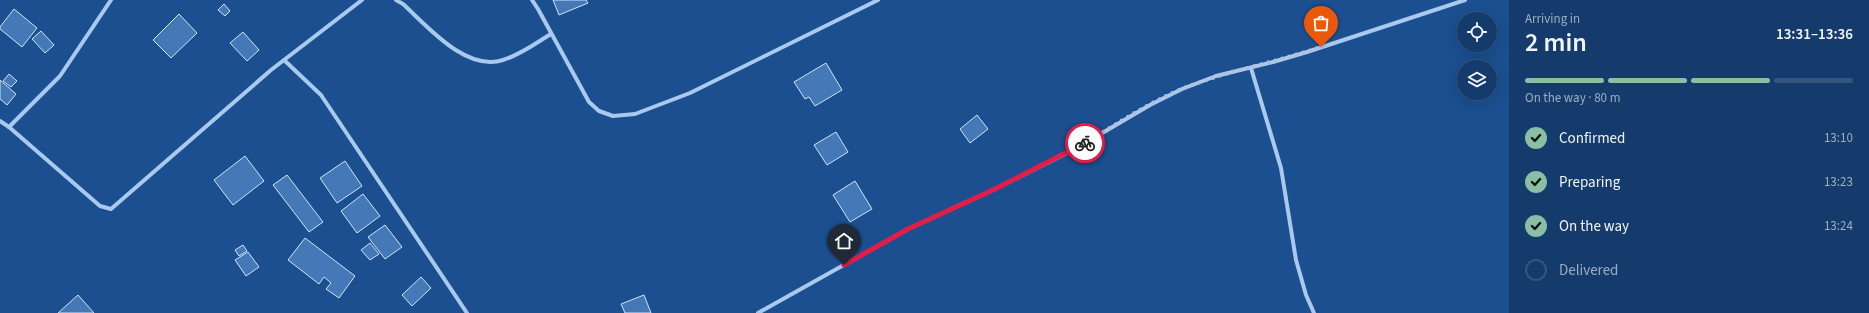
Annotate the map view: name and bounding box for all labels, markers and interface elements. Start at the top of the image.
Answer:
pin [1304,6,1338,47]
text: Arriving in [1525,10,1580,28]
icon: bag [1310,12,1332,34]
map controls [1457,12,1497,100]
button: locate [1457,12,1497,52]
text: 2 min [1525,24,1587,61]
text: 13:31–13:36 [1776,24,1853,45]
button: layers [1457,60,1497,100]
text: On the way · 80 m [1525,89,1620,107]
courier [1065,123,1105,163]
icon: check [1525,127,1547,149]
text: Confirmed [1559,128,1625,149]
text: 13:10 [1824,129,1853,147]
icon: bike [1074,132,1096,154]
icon: check [1525,171,1547,193]
text: Preparing [1559,172,1620,193]
text: 13:23 [1824,173,1853,191]
icon: check [1525,215,1547,237]
text: On the way [1559,216,1629,237]
text: 13:24 [1824,217,1853,235]
pin [827,224,861,265]
icon: home [833,230,855,252]
text: Delivered [1559,260,1618,281]

